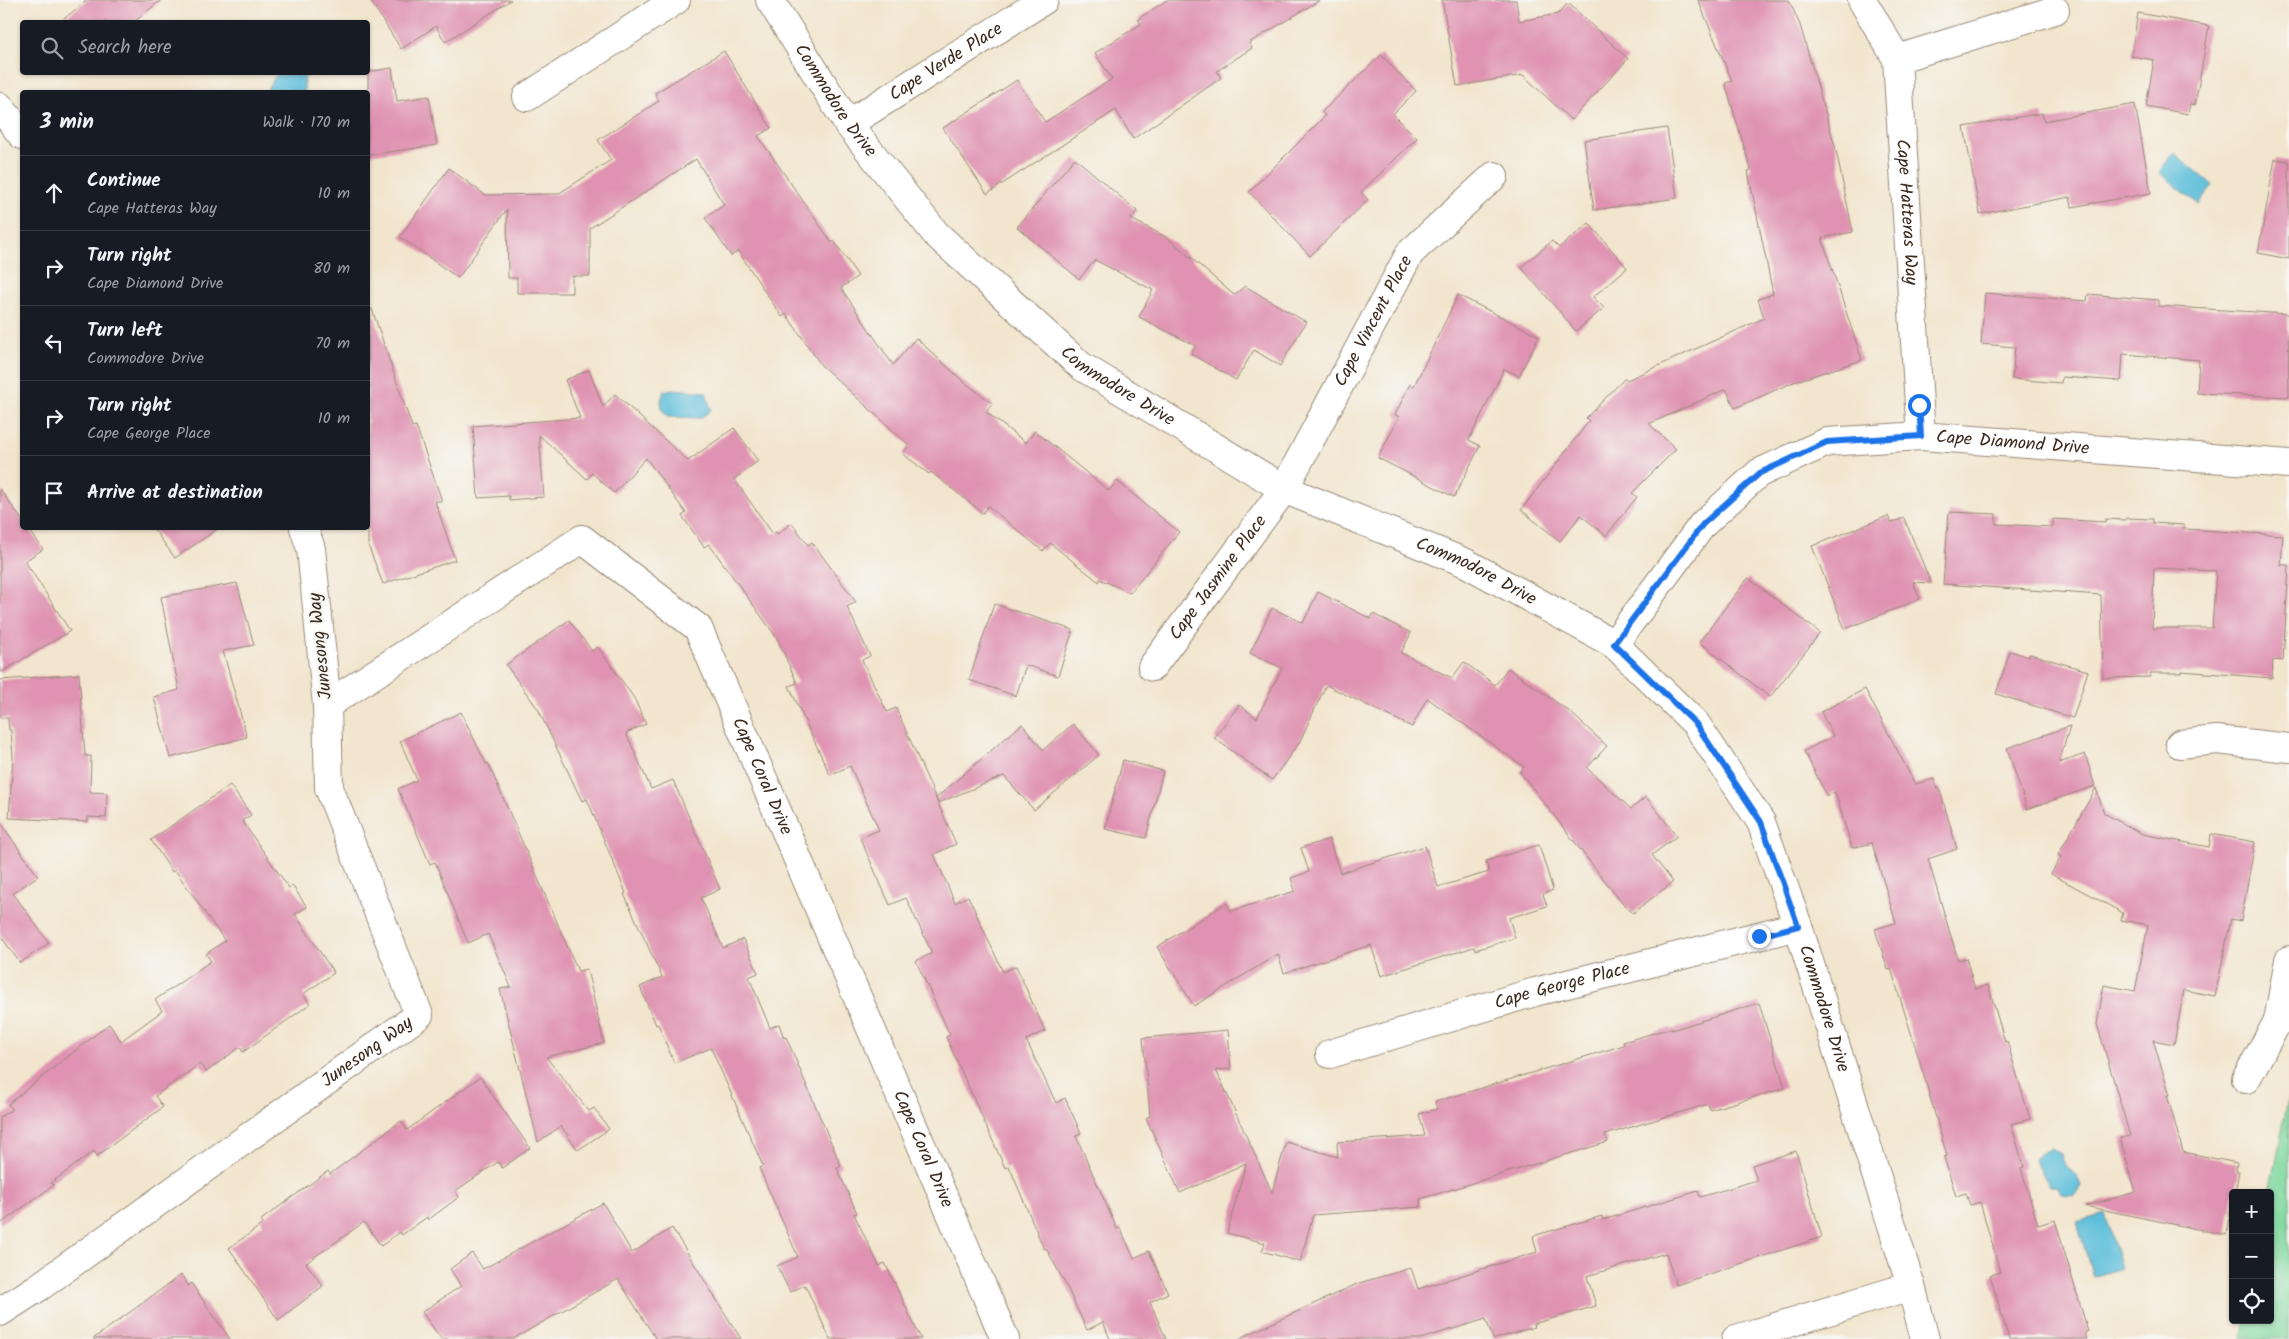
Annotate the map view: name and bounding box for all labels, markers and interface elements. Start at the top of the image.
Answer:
street label: Cape Verde Place [883,15,1009,109]
search box [20,20,370,75]
text: Search here [78,33,172,63]
icon: search [38,34,66,62]
street label: Commodore Drive [787,38,884,164]
text: 3 min [40,106,94,139]
text: Walk · 170 m [262,110,350,135]
street label: Cape Hatteras Way [1888,138,1926,286]
text: Continue [87,166,160,196]
icon: ahead [40,179,68,207]
text: 10 m [318,181,350,206]
text: Cape Hatteras Way [87,196,217,221]
text: Turn right [87,241,172,271]
street label: Cape Vincent Place [1327,250,1421,392]
icon: right [40,254,68,282]
text: 80 m [313,256,350,281]
text: Cape Diamond Drive [87,271,223,296]
text: Turn left [87,316,162,346]
icon: left [40,329,68,357]
text: 70 m [315,331,350,356]
street label: Commodore Drive [1053,339,1180,434]
text: Commodore Drive [87,346,204,371]
text: Turn right [87,391,172,421]
route start [1908,394,1931,417]
icon: right [40,404,68,432]
text: 10 m [318,406,350,431]
text: Cape George Place [87,421,211,446]
street label: Cape Diamond Drive [1935,423,2090,463]
text: Arrive at destination [87,478,263,508]
icon: arrive [40,479,68,507]
street label: Cape Jasmine Place [1162,509,1274,647]
street label: Commodore Drive [1411,530,1542,613]
street label: Junesong Way [301,591,341,701]
street label: Cape Coral Drive [724,713,800,840]
route end [1748,925,1771,948]
street label: Commodore Drive [1790,941,1857,1076]
street label: Cape George Place [1491,954,1633,1018]
street label: Junesong Way [315,1009,420,1095]
street label: Cape Coral Drive [885,1086,961,1213]
map controls [2229,1189,2274,1324]
button: + [2229,1189,2274,1234]
button: − [2229,1234,2274,1279]
button: locate [2229,1279,2274,1324]

